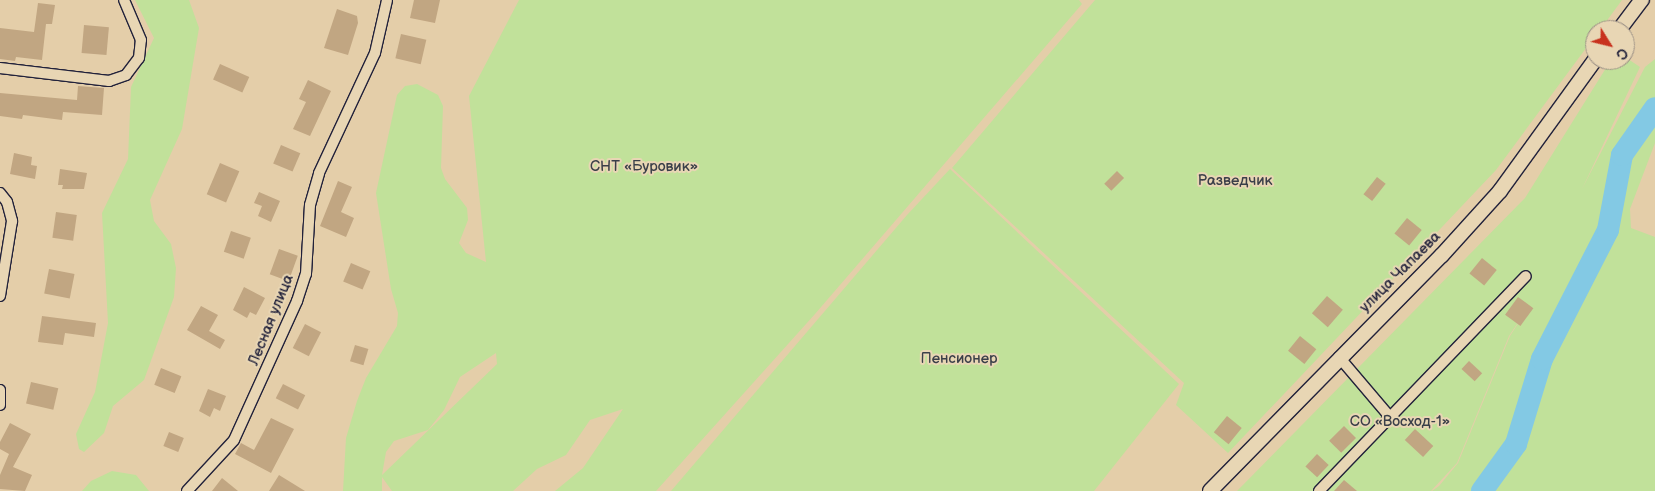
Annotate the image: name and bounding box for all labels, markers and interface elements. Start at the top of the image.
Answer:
north arrow [1585,20,1635,70]
text: С [1612,45,1631,62]
park label: СНТ «Буровик» [590,158,698,176]
park label: Разведчик [1198,172,1272,190]
street label: улица Чапаева [1356,228,1444,316]
street label: Лесная улица [245,272,297,368]
park label: Пенсионер [921,350,997,368]
park label: СО «Восход-1» [1350,413,1450,431]

